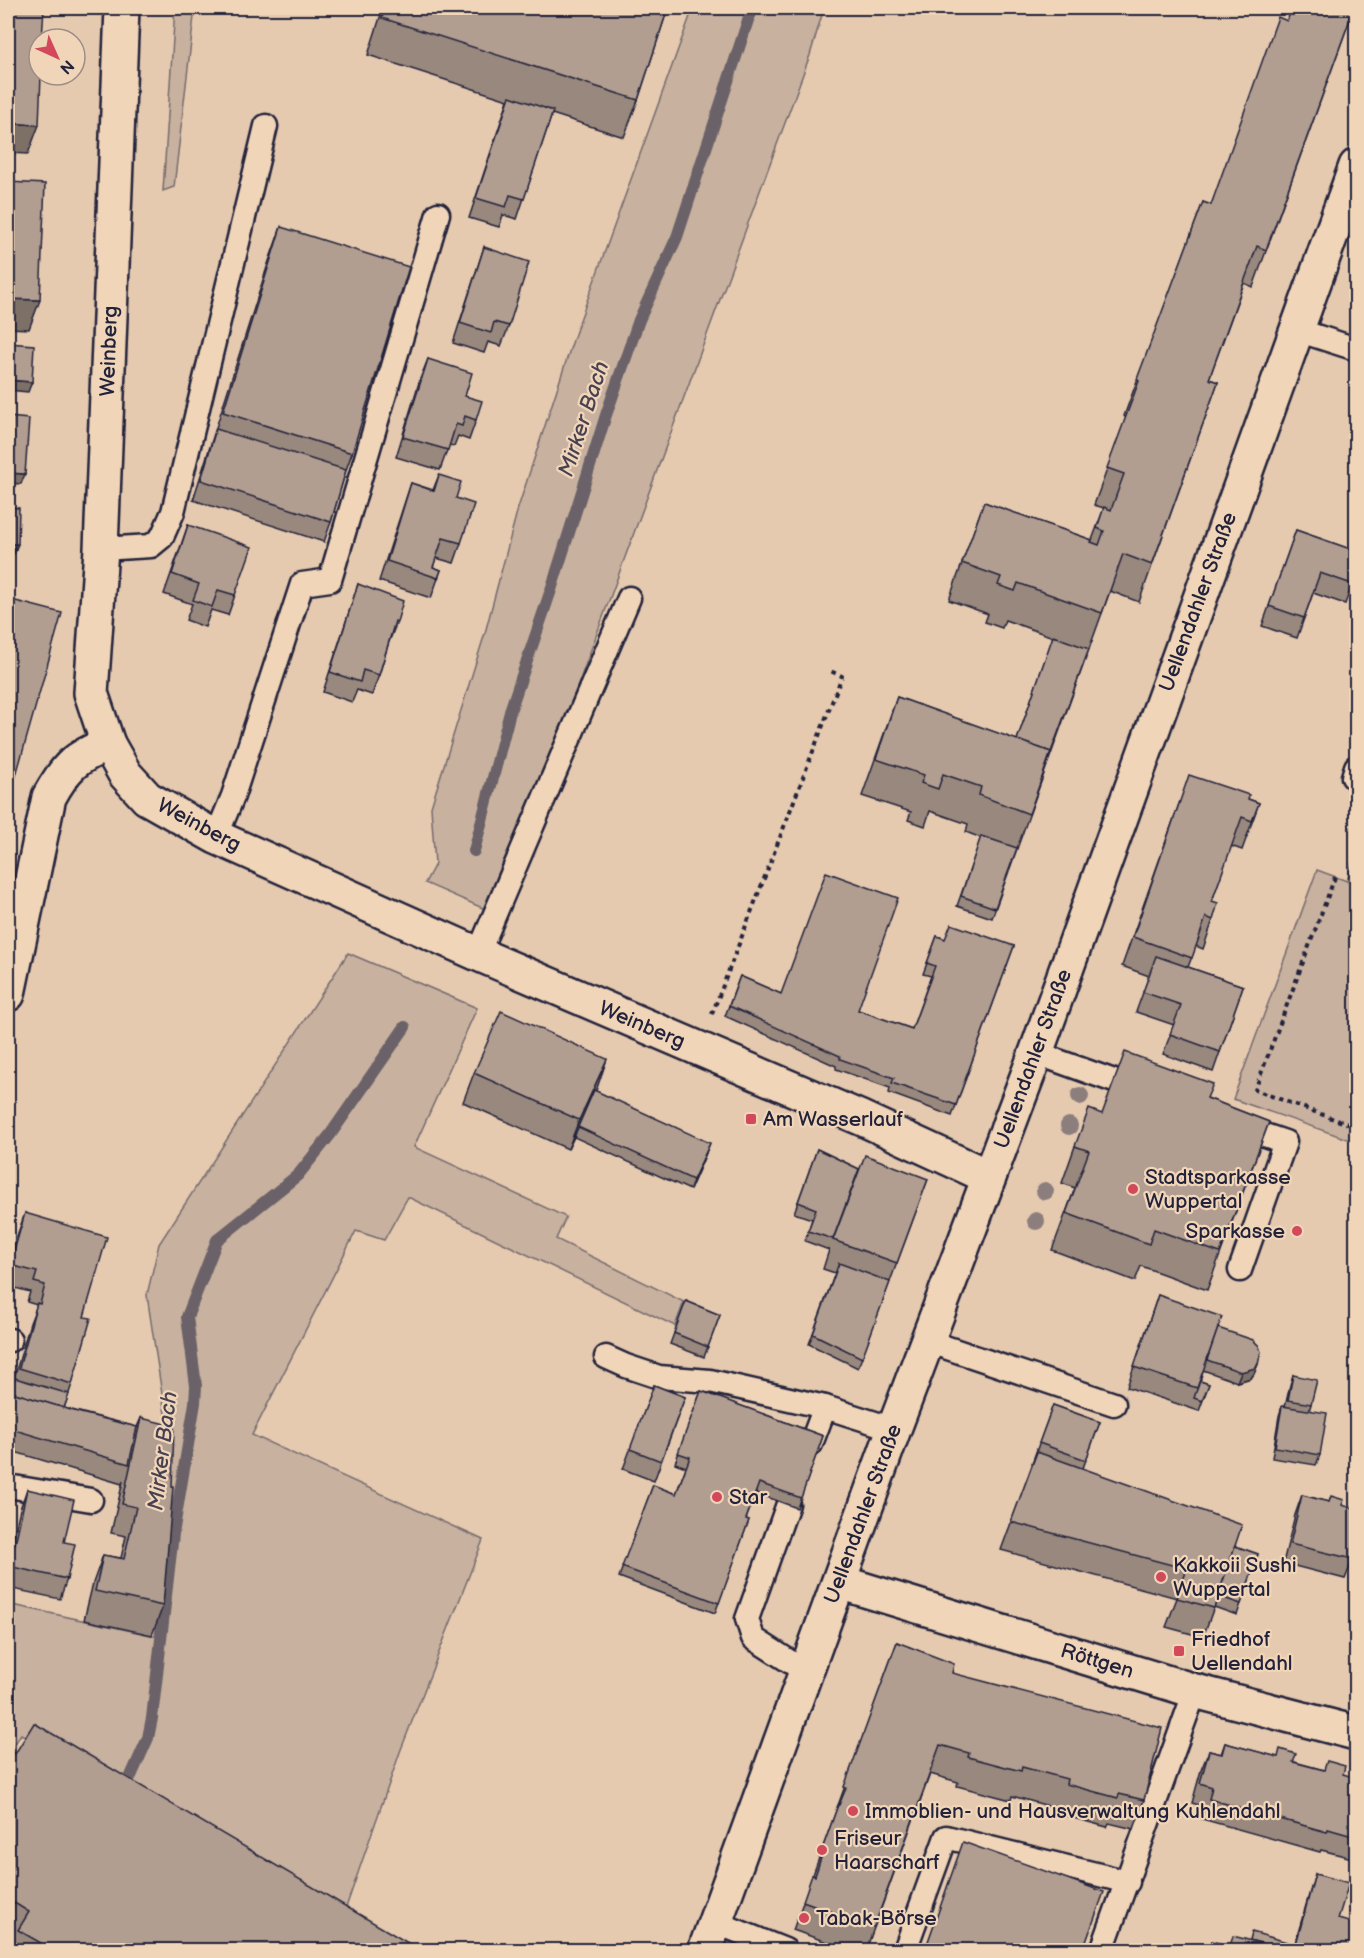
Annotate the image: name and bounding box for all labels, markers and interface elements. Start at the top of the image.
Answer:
north arrow [27,27,87,87]
text: N [56,56,78,78]
street label: Weinberg [95,305,123,397]
water label: Mirker Bach [553,358,615,480]
street label: Uellendahler Straße [1154,509,1242,695]
street label: Weinberg [153,793,245,857]
street label: Uellendahler Straße [989,966,1077,1152]
street label: Weinberg [595,996,689,1054]
place label: Am Wasserlauf [763,1107,904,1132]
marker: Am Wasserlauf [744,1112,758,1126]
place label: Stadtsparkasse Wuppertal [1145,1165,1291,1214]
marker: Stadtsparkasse Wuppertal [1126,1182,1140,1196]
place label: Sparkasse [1186,1219,1285,1244]
marker: Sparkasse [1290,1224,1304,1238]
water label: Mirker Bach [142,1390,184,1512]
street label: Uellendahler Straße [819,1421,907,1607]
place label: Star [729,1485,767,1510]
marker: Star [710,1490,724,1504]
place label: Kakkoii Sushi Wuppertal [1173,1553,1297,1602]
marker: Kakkoii Sushi Wuppertal [1154,1570,1168,1584]
place label: Friedhof Uellendahl [1191,1627,1293,1676]
street label: Röttgen [1057,1638,1137,1684]
marker: Friedhof Uellendahl [1172,1644,1186,1658]
place label: Immoblien- und Hausverwaltung Kuhlendahl [865,1799,1281,1824]
marker: Immoblien- und Hausverwaltung Kuhlendahl [846,1804,860,1818]
place label: Friseur Haarscharf [834,1826,940,1875]
marker: Friseur Haarscharf [815,1843,829,1857]
place label: Tabak-Börse [816,1906,937,1931]
marker: Tabak-Börse [797,1911,811,1925]

